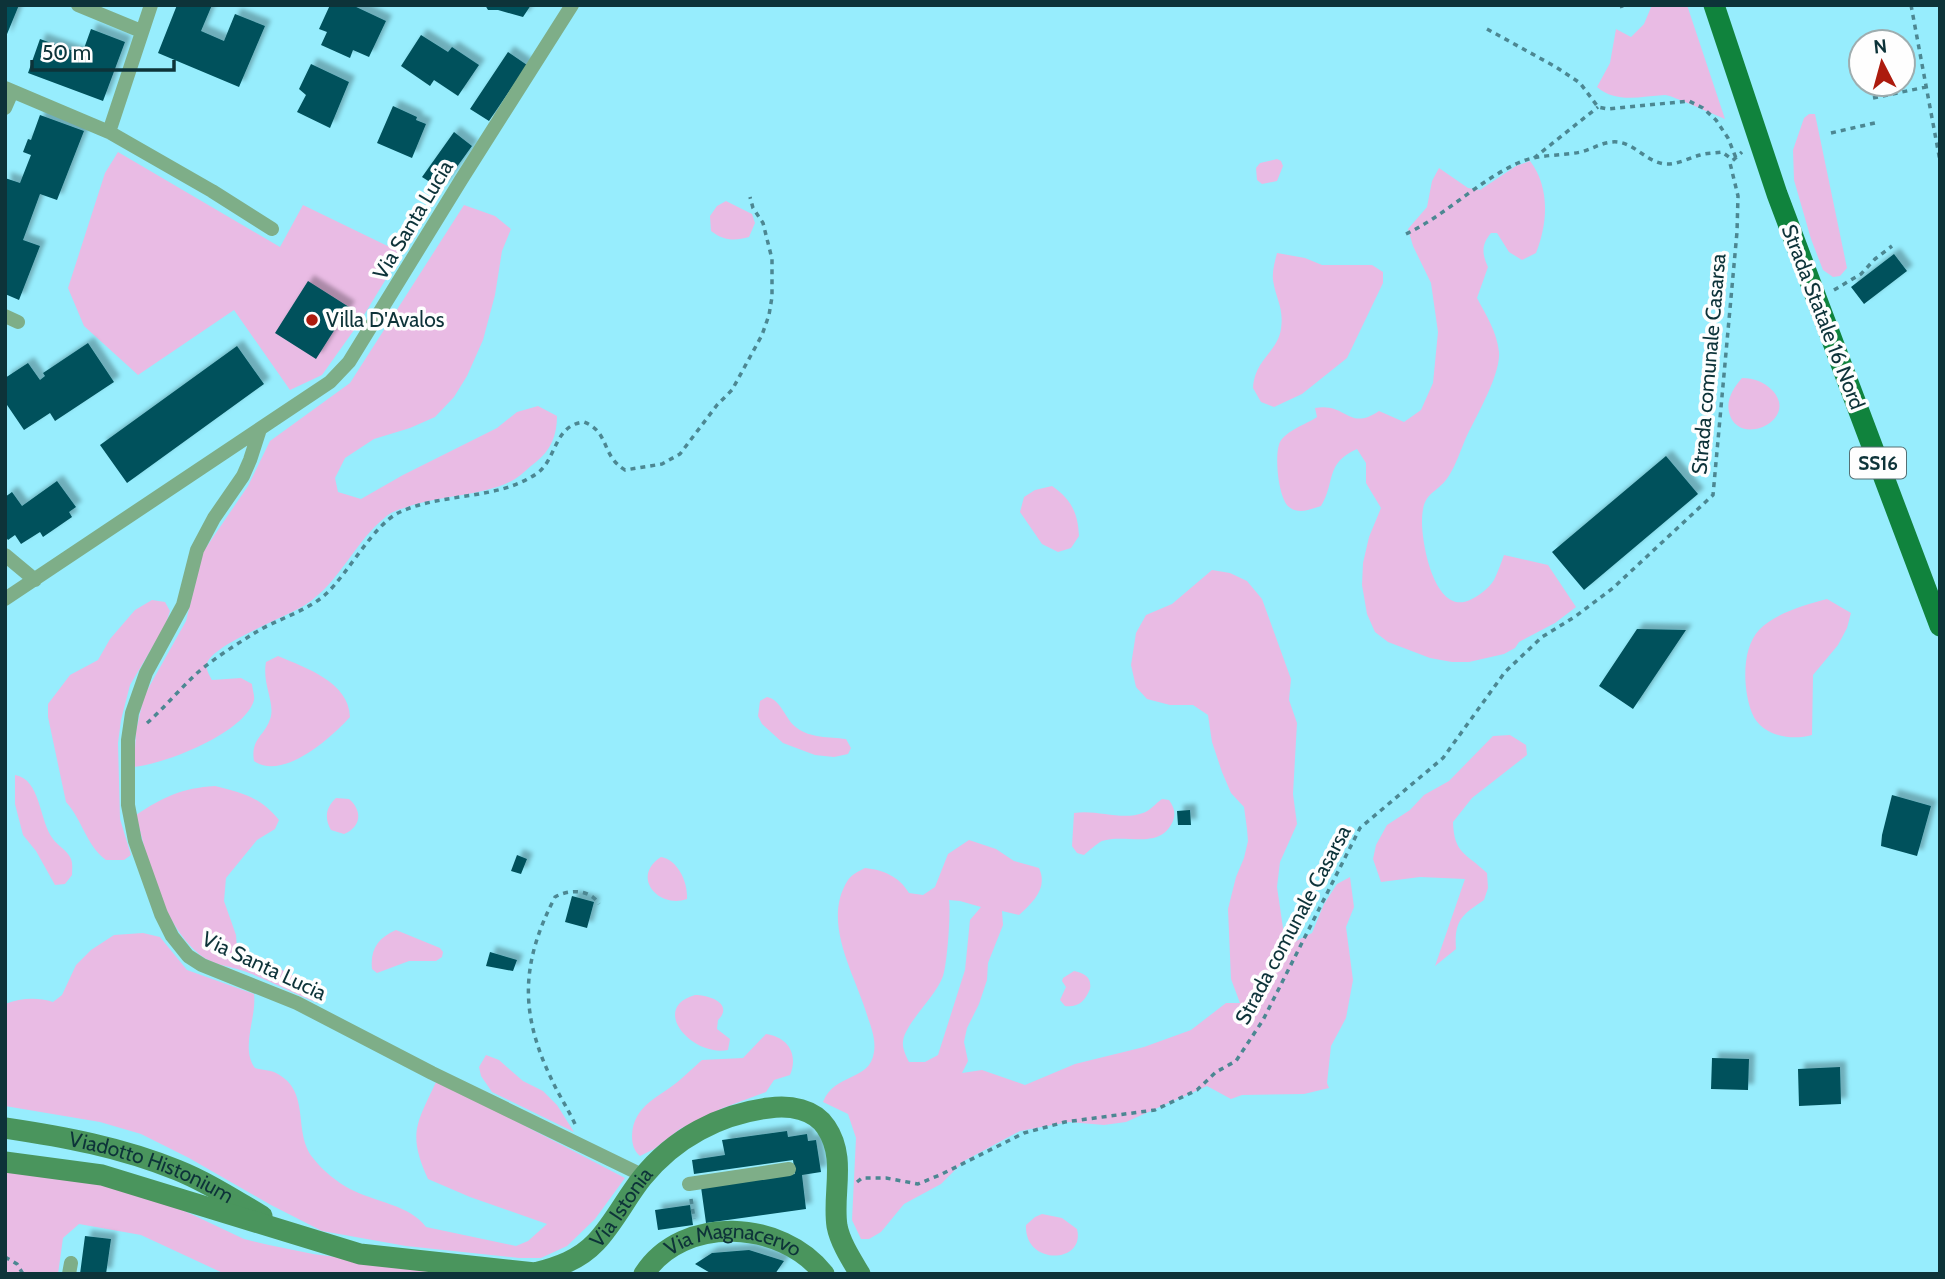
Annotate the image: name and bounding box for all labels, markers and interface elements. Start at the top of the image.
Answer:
scale bar [32,28,173,72]
north arrow [1847,28,1917,98]
text: N [1872,34,1888,59]
text: 50 m [42,40,91,65]
street label: Via Santa Lucia [367,156,458,284]
street label: Strada Statale 16 Nord [1777,221,1870,413]
street label: Strada comunale Casarsa [1686,252,1731,476]
place label: Villa D'Avalos [326,307,445,332]
marker: Villa D'Avalos [304,312,320,328]
road number: SS16 [1850,447,1906,478]
street label: Strada comunale Casarsa [1229,821,1356,1029]
street label: Via Santa Lucia [198,926,330,1005]
street label: Viadotto Histonium [67,1126,238,1208]
street label: Via Istonia [584,1162,658,1252]
text: Via Magnacervo [659,1218,806,1262]
street label: Via Magnacervo [662,1243,804,1271]

